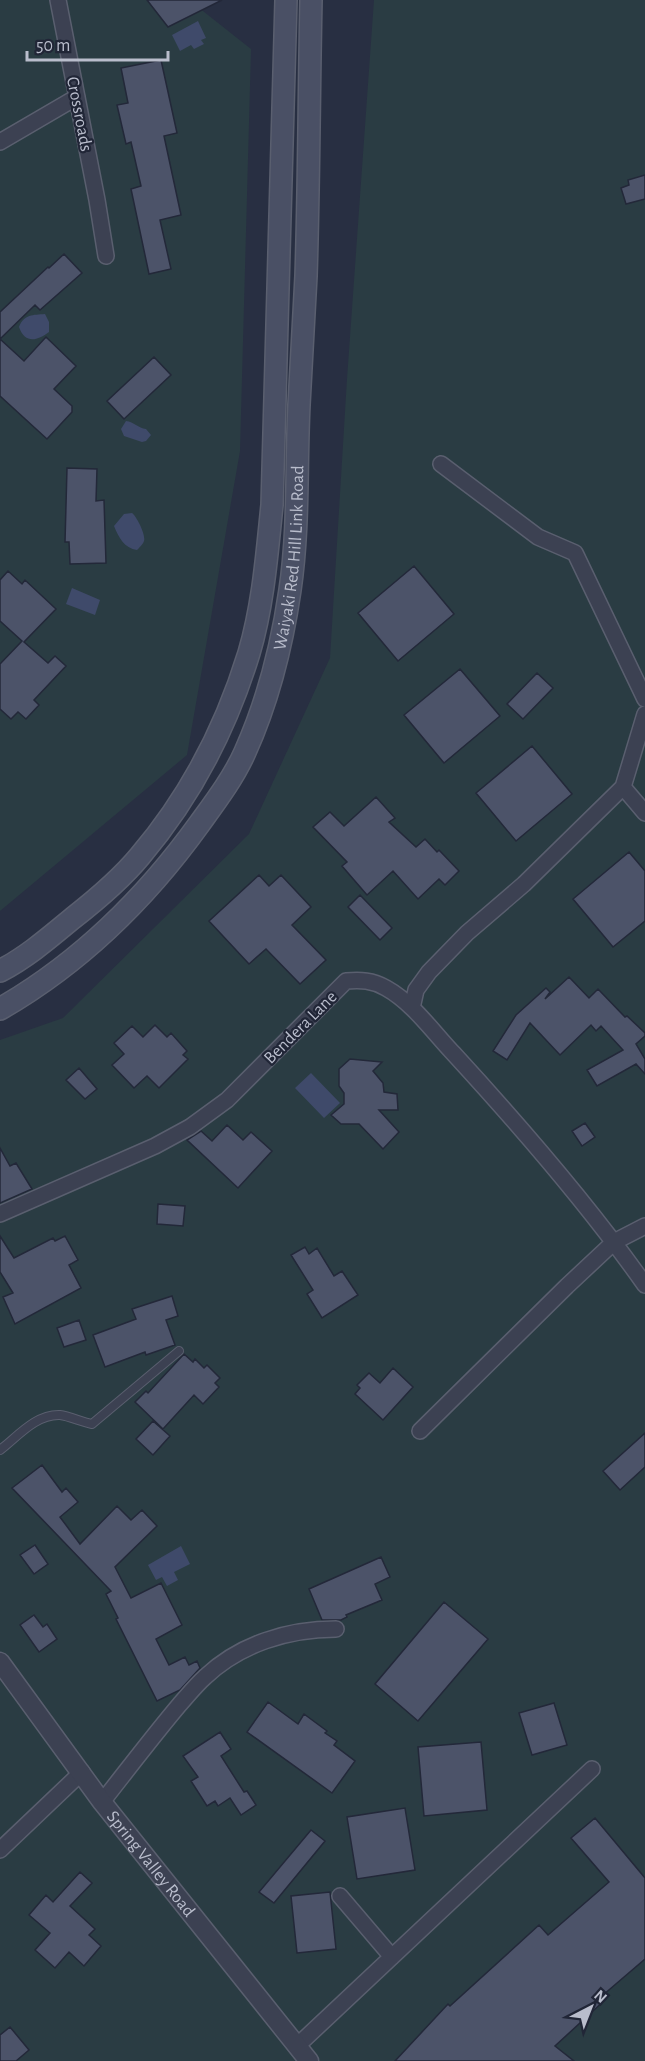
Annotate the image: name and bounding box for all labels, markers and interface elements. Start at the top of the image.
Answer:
scale bar [27,24,168,62]
text: 50 m [36,37,70,55]
street label: Crossroads [63,75,95,153]
street label: Waiyaki Red Hill Link Road [271,465,307,652]
street label: Bendera Lane [261,988,341,1068]
street label: Spring Valley Road [103,1808,198,1921]
north arrow [561,1977,621,2037]
text: N [591,1987,610,2006]

